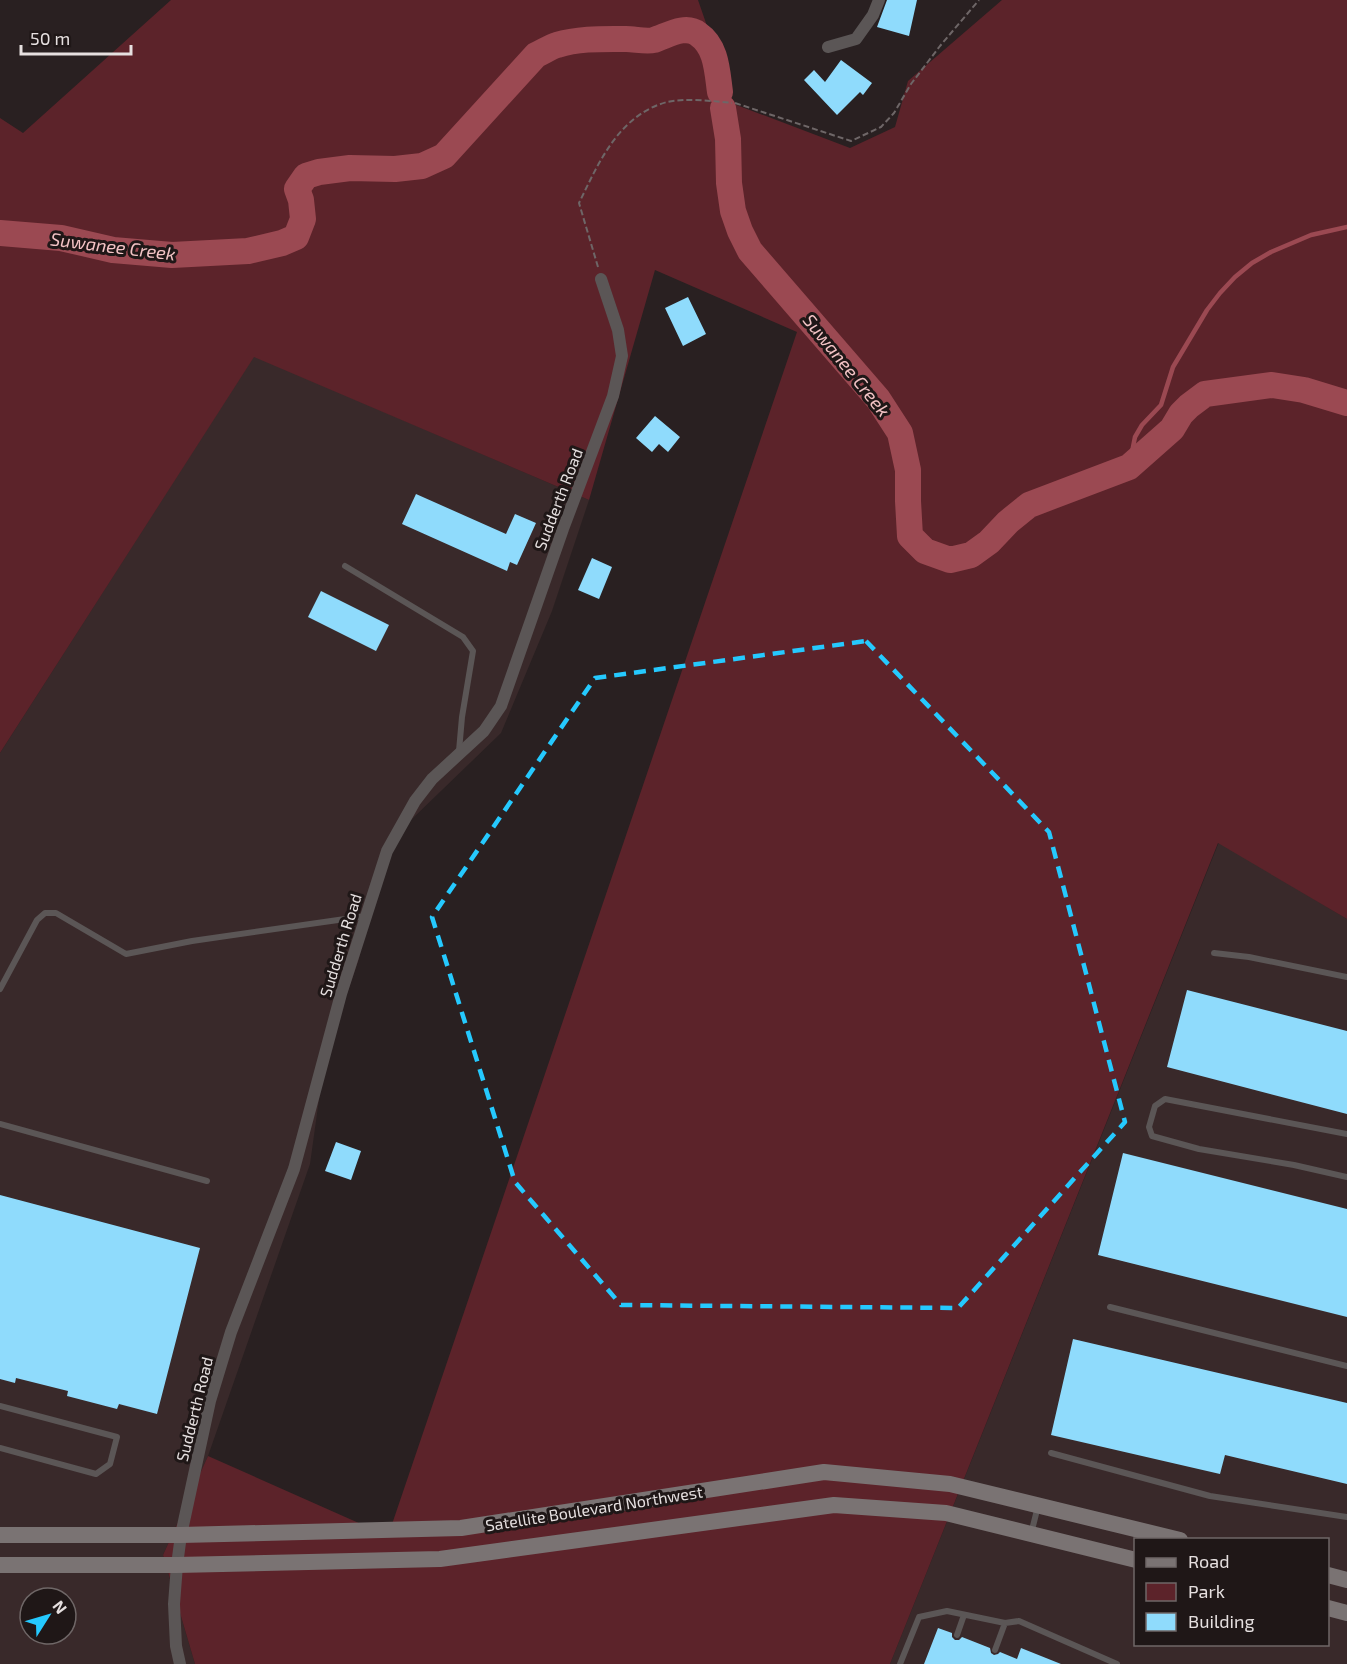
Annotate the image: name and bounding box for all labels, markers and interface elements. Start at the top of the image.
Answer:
scale bar [21,18,130,56]
text: 50 m [30,27,70,49]
water label: Suwanee Creek [49,227,177,265]
water label: Suwanee Creek [799,309,895,421]
street label: Sudderth Road [530,446,586,552]
street label: Sudderth Road [315,891,365,999]
street label: Sudderth Road [172,1355,216,1463]
street label: Satellite Boulevard Northwest [484,1481,704,1535]
legend [1134,1538,1329,1646]
text: Road [1188,1550,1229,1572]
text: Park [1188,1580,1225,1602]
north arrow [18,1586,78,1646]
text: N [49,1596,71,1617]
text: Building [1188,1610,1255,1632]

